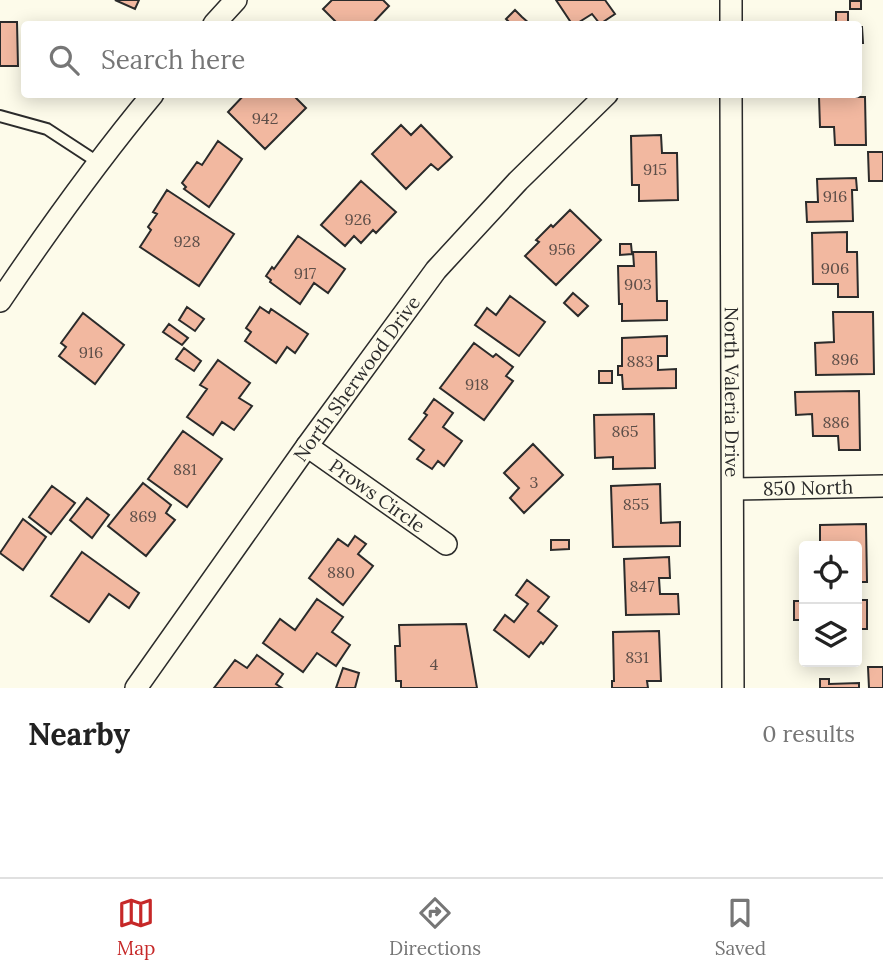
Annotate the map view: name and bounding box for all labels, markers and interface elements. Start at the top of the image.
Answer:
search box [21,21,862,98]
icon: search [45,41,83,79]
text: Search here [101,43,245,76]
house number: 942 [252,108,278,128]
house number: 915 [643,159,667,179]
house number: 916 [823,186,847,206]
house number: 926 [344,209,372,229]
house number: 928 [174,231,200,251]
house number: 956 [548,239,576,259]
house number: 906 [821,258,849,278]
house number: 917 [294,263,317,283]
house number: 903 [624,274,652,294]
street label: North Sherwood Drive [288,291,425,466]
street label: North Valeria Drive [720,307,744,477]
house number: 916 [79,342,103,362]
house number: 896 [831,349,859,369]
house number: 883 [627,351,654,371]
house number: 918 [465,374,489,394]
house number: 886 [822,412,850,432]
house number: 865 [612,421,638,441]
street label: Prows Circle [325,453,430,538]
house number: 881 [173,459,197,479]
house number: 3 [530,472,539,492]
street label: 850 North [763,475,853,500]
house number: 855 [623,494,649,514]
house number: 869 [129,506,157,526]
map controls [799,541,862,667]
button: locate [799,541,862,604]
house number: 880 [327,562,355,582]
house number: 847 [629,576,655,596]
button: layers [799,604,862,667]
house number: 831 [625,647,649,667]
house number: 4 [430,654,439,674]
text: Nearby [28,715,130,753]
text: 0 results [762,719,855,748]
tab: Map [117,894,155,960]
tab: Directions [389,894,481,960]
tab: Saved [715,894,766,960]

